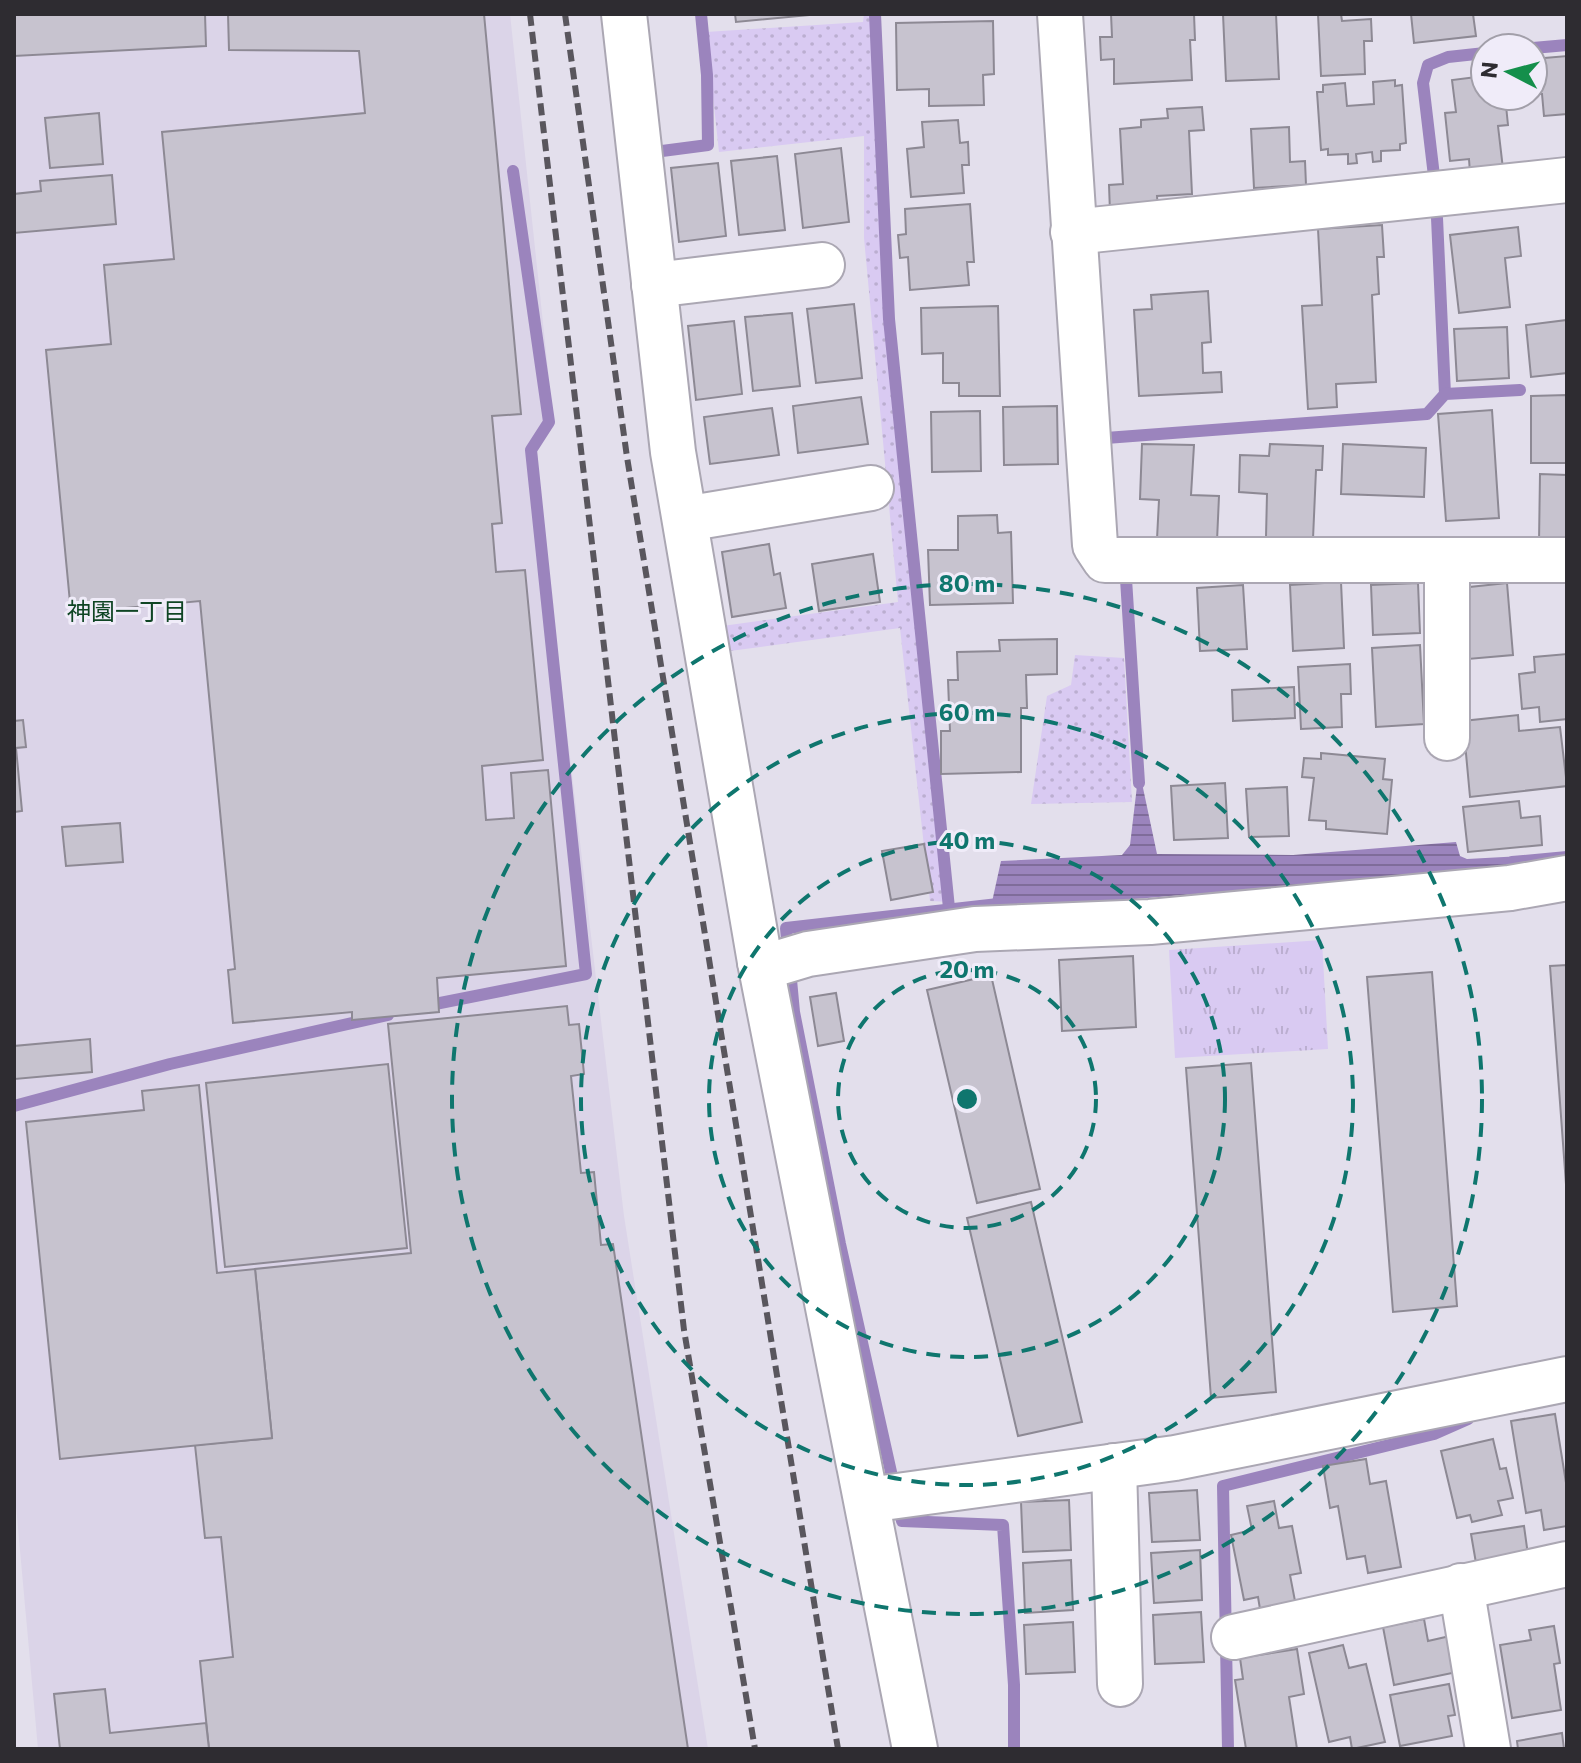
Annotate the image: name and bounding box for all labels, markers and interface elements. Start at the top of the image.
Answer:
north arrow [1469,32,1549,112]
text: N [1474,60,1503,79]
text: 80 m [939,568,995,597]
district label: 神園一丁目 [67,596,187,625]
text: 60 m [939,697,995,726]
text: 40 m [939,825,995,854]
text: 20 m [940,954,994,983]
centre of rings [953,1085,981,1113]

